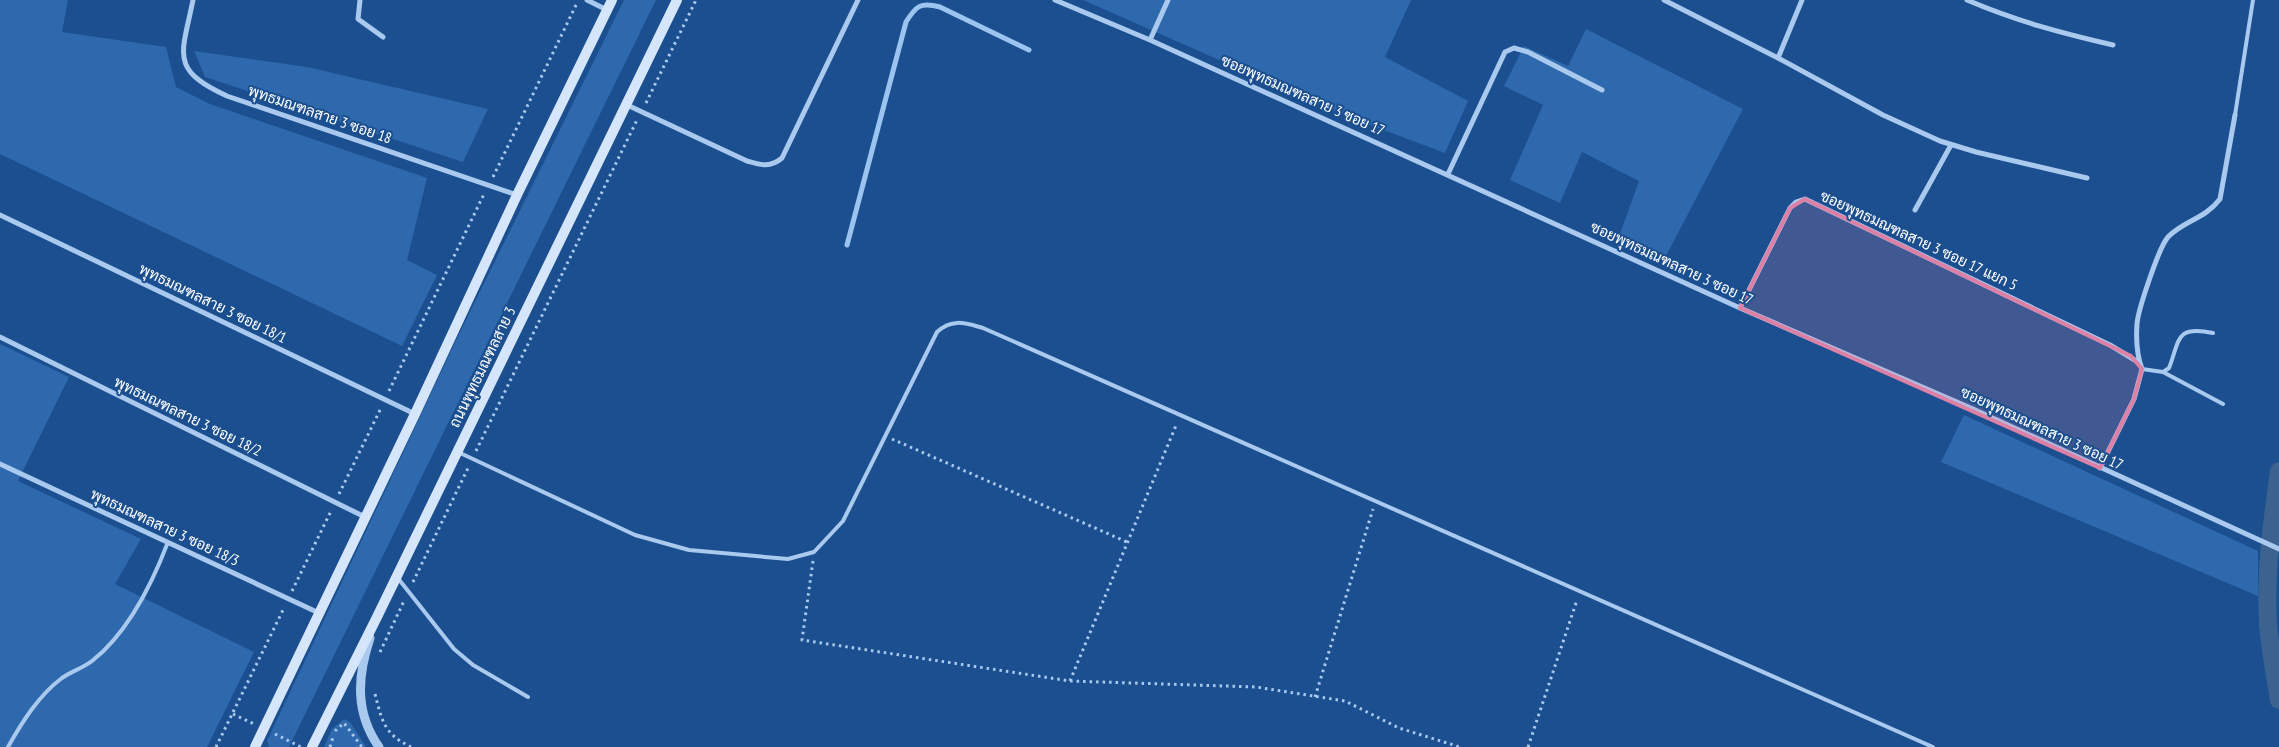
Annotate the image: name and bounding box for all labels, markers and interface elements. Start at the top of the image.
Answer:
street label: ซอยพุทธมณฑลสาย 3 ซอย 17 [1217,50,1388,142]
street label: พุทธมณฑลสาย 3 ซอย 18 [245,80,394,149]
street label: ซอยพุทธมณฑลสาย 3 ซอย 17 แยก 5 [1816,186,2021,296]
street label: ซอยพุทธมณฑลสาย 3 ซอย 17 [1587,217,1756,311]
street label: พุทธมณฑลสาย 3 ซอย 18/1 [135,259,290,349]
street label: ถนนพุทธมณฑลสาย 3 [445,303,521,431]
street label: พุทธมณฑลสาย 3 ซอย 18/2 [110,372,265,462]
street label: ซอยพุทธมณฑลสาย 3 ซอย 17 [1957,382,2126,476]
street label: พุทธมณฑลสาย 3 ซอย 18/3 [87,484,242,572]

